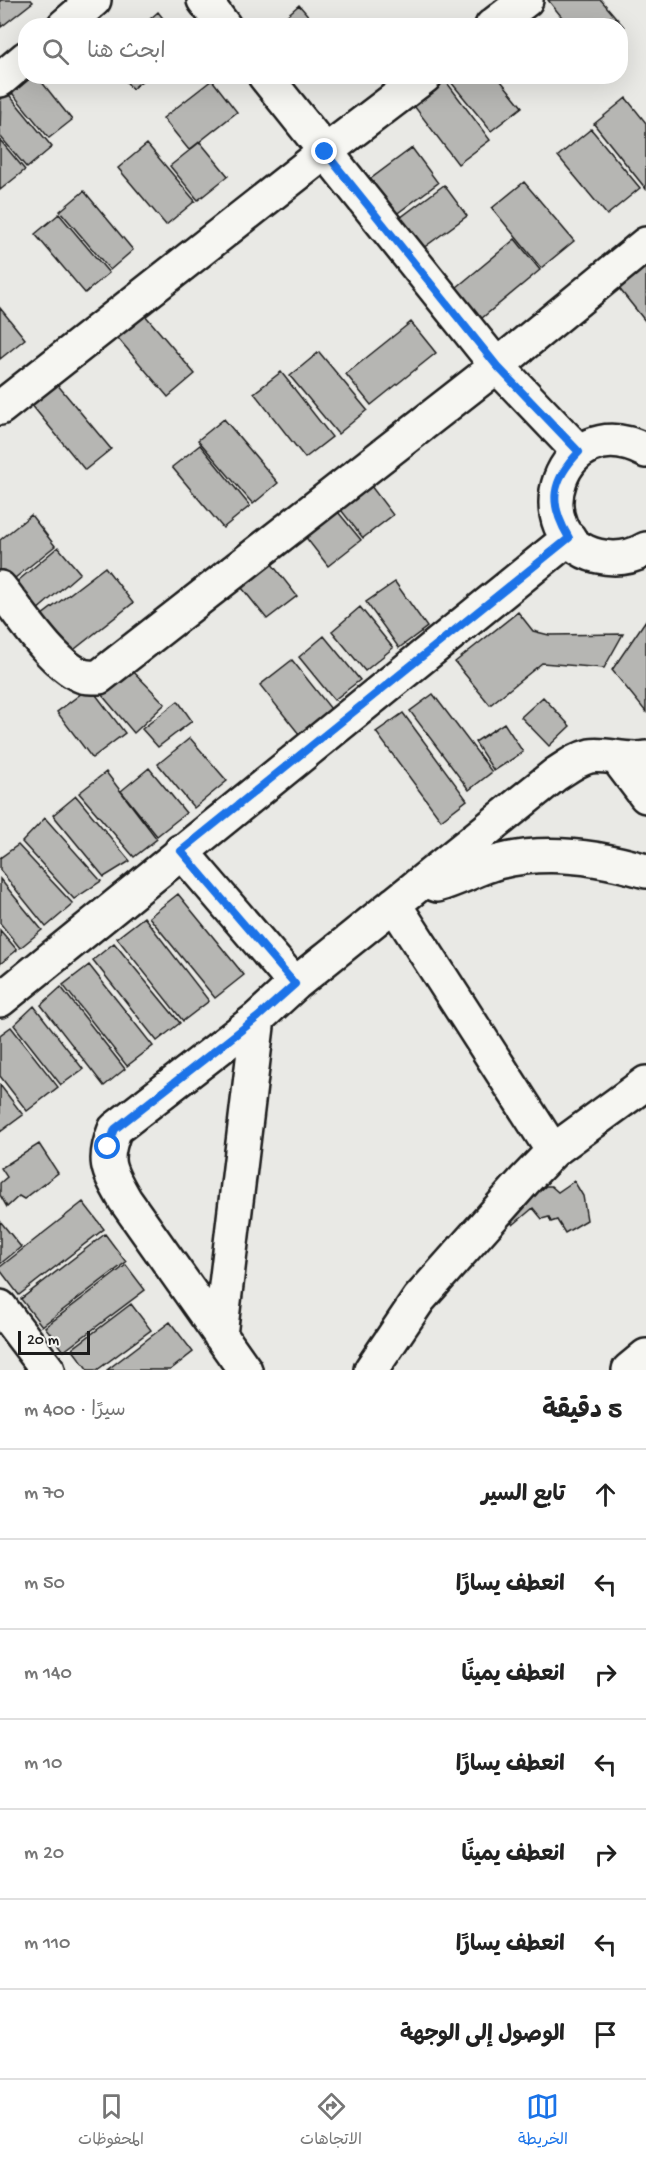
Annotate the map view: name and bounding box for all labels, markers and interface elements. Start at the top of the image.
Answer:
search box [18,18,628,84]
icon: search [39,35,72,68]
text: ابحث هنا [87,40,166,66]
route end [311,138,337,164]
route start [94,1133,120,1159]
scale bar [18,1328,90,1356]
text: 20 m [27,1332,59,1351]
text: 5 دقيقة [542,1397,622,1428]
text: سيرًا · 400 m [24,1400,126,1423]
icon: ahead [589,1478,622,1511]
text: 70 m [24,1483,65,1506]
text: تابع السير [481,1483,565,1509]
icon: left [589,1568,622,1601]
text: 50 m [24,1573,65,1596]
text: انعطف يسارًا [456,1573,565,1599]
icon: right [589,1658,622,1691]
text: 140 m [24,1663,72,1686]
text: انعطف يمينًا [462,1663,565,1689]
icon: left [589,1748,622,1781]
text: 10 m [24,1753,62,1776]
text: انعطف يسارًا [456,1753,565,1779]
icon: right [589,1838,622,1871]
text: 20 m [24,1843,64,1866]
text: انعطف يمينًا [462,1843,565,1869]
icon: left [589,1928,622,1961]
text: 110 m [24,1933,70,1956]
text: انعطف يسارًا [456,1933,565,1959]
icon: arrive [589,2018,622,2051]
text: الوصول إلى الوجهة [400,2023,565,2049]
tab: المحفوظات [78,2090,144,2153]
tab: الاتجاهات [300,2090,362,2153]
tab: الخريطة [518,2090,568,2153]

